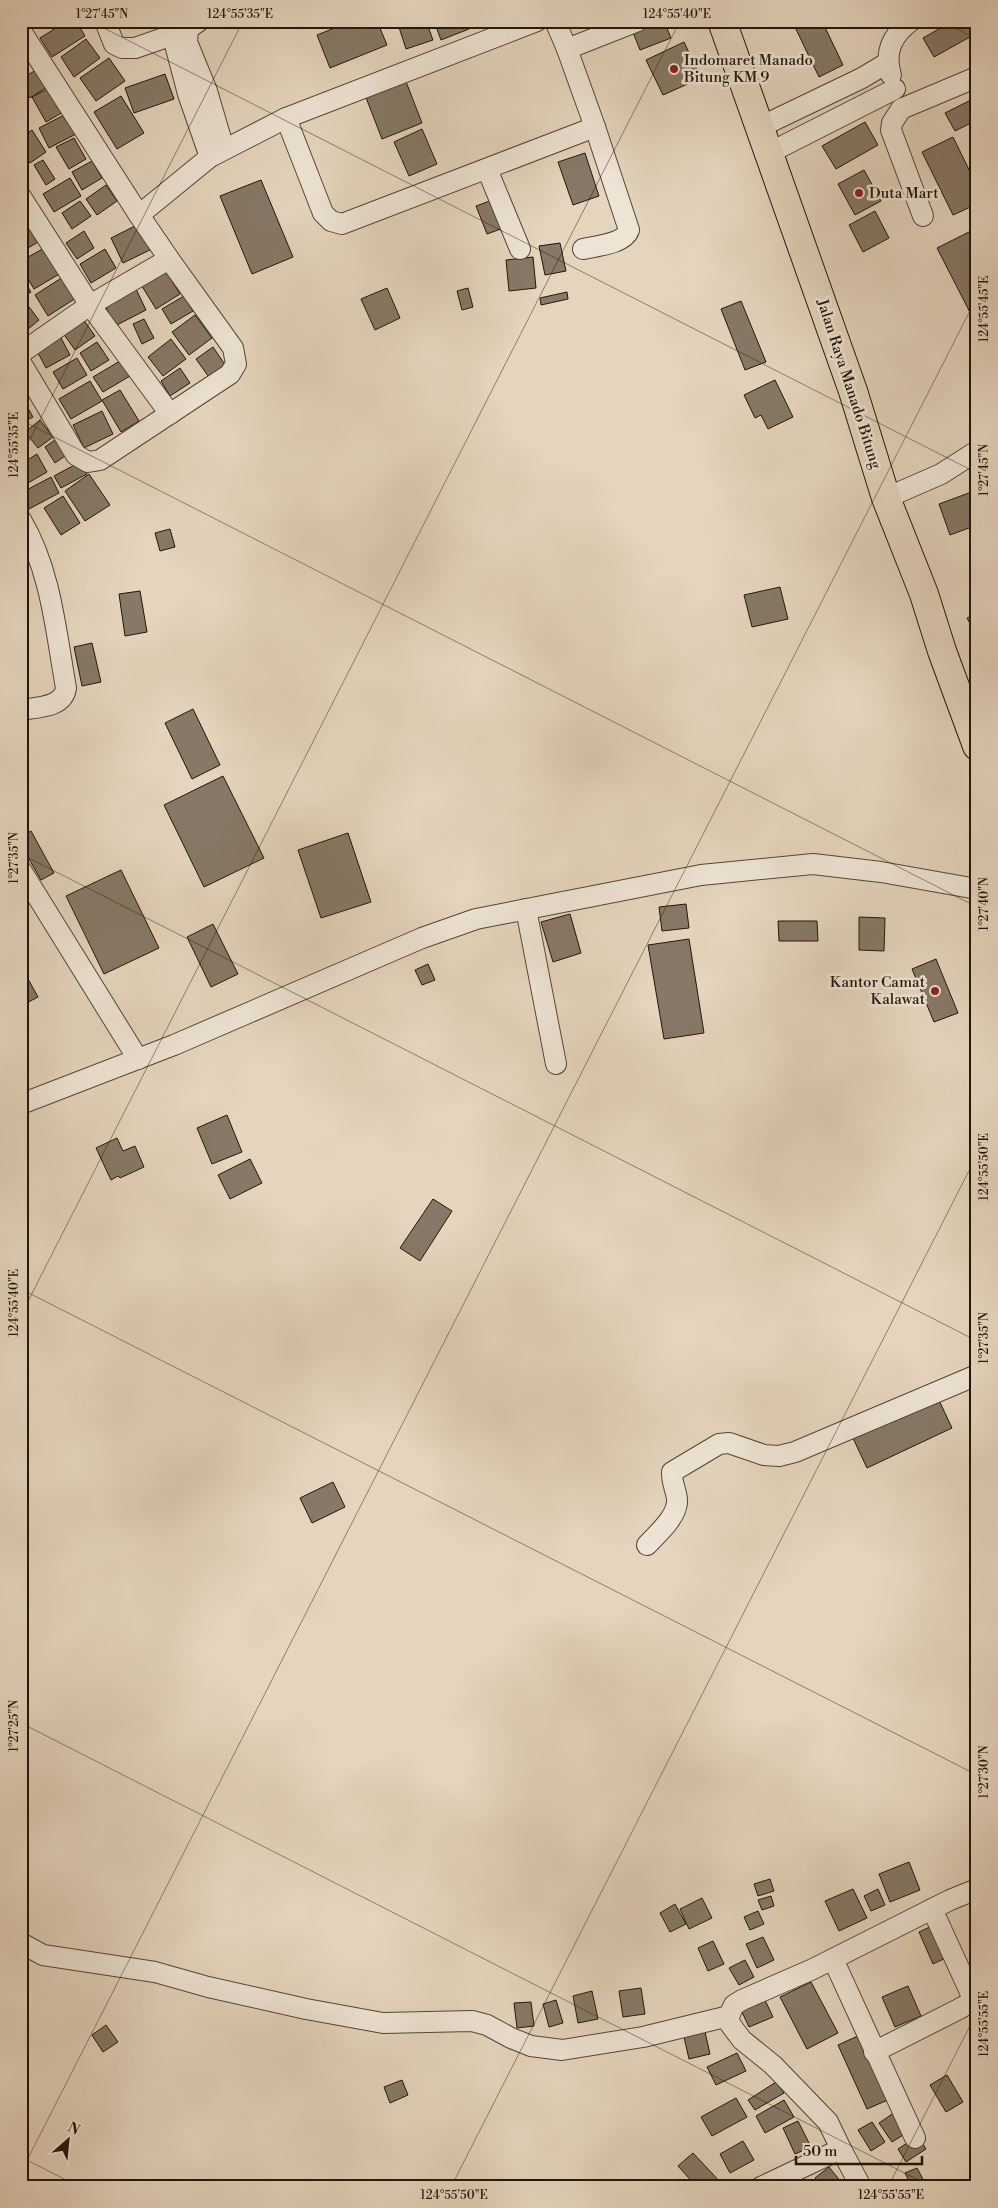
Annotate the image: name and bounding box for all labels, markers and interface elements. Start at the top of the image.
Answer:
text: 1°27'45"N [76,7,128,22]
text: 124°55'35"E [207,7,273,22]
text: 124°55'40"E [643,7,711,22]
place label: Indomaret Manado Bitung KM 9 [683,51,813,87]
marker: Indomaret Manado Bitung KM 9 [668,63,680,75]
place label: Duta Mart [869,184,939,203]
marker: Duta Mart [853,187,865,199]
text: 124°55'45"E [977,276,992,342]
street label: Jalan Raya Manado Bitung [812,296,886,472]
text: 124°55'35"E [7,412,22,478]
text: 1°27'45"N [977,444,992,496]
text: 1°27'35"N [7,832,22,884]
text: 1°27'40"N [977,877,992,931]
place label: Kantor Camat Kalawat [830,973,926,1009]
marker: Kantor Camat Kalawat [929,985,941,997]
text: 124°55'50"E [977,1133,992,1201]
text: 124°55'40"E [7,1269,22,1337]
text: 1°27'35"N [977,1312,992,1364]
text: 1°27'25"N [7,1700,22,1752]
text: 1°27'30"N [977,1745,992,1799]
text: 124°55'55"E [977,1991,992,2057]
north arrow [42,2116,92,2166]
text: N [64,2119,82,2140]
scale bar [796,2133,922,2165]
text: 50 m [803,2142,837,2161]
text: 124°55'50"E [420,2188,488,2203]
text: 124°55'55"E [858,2188,924,2203]

